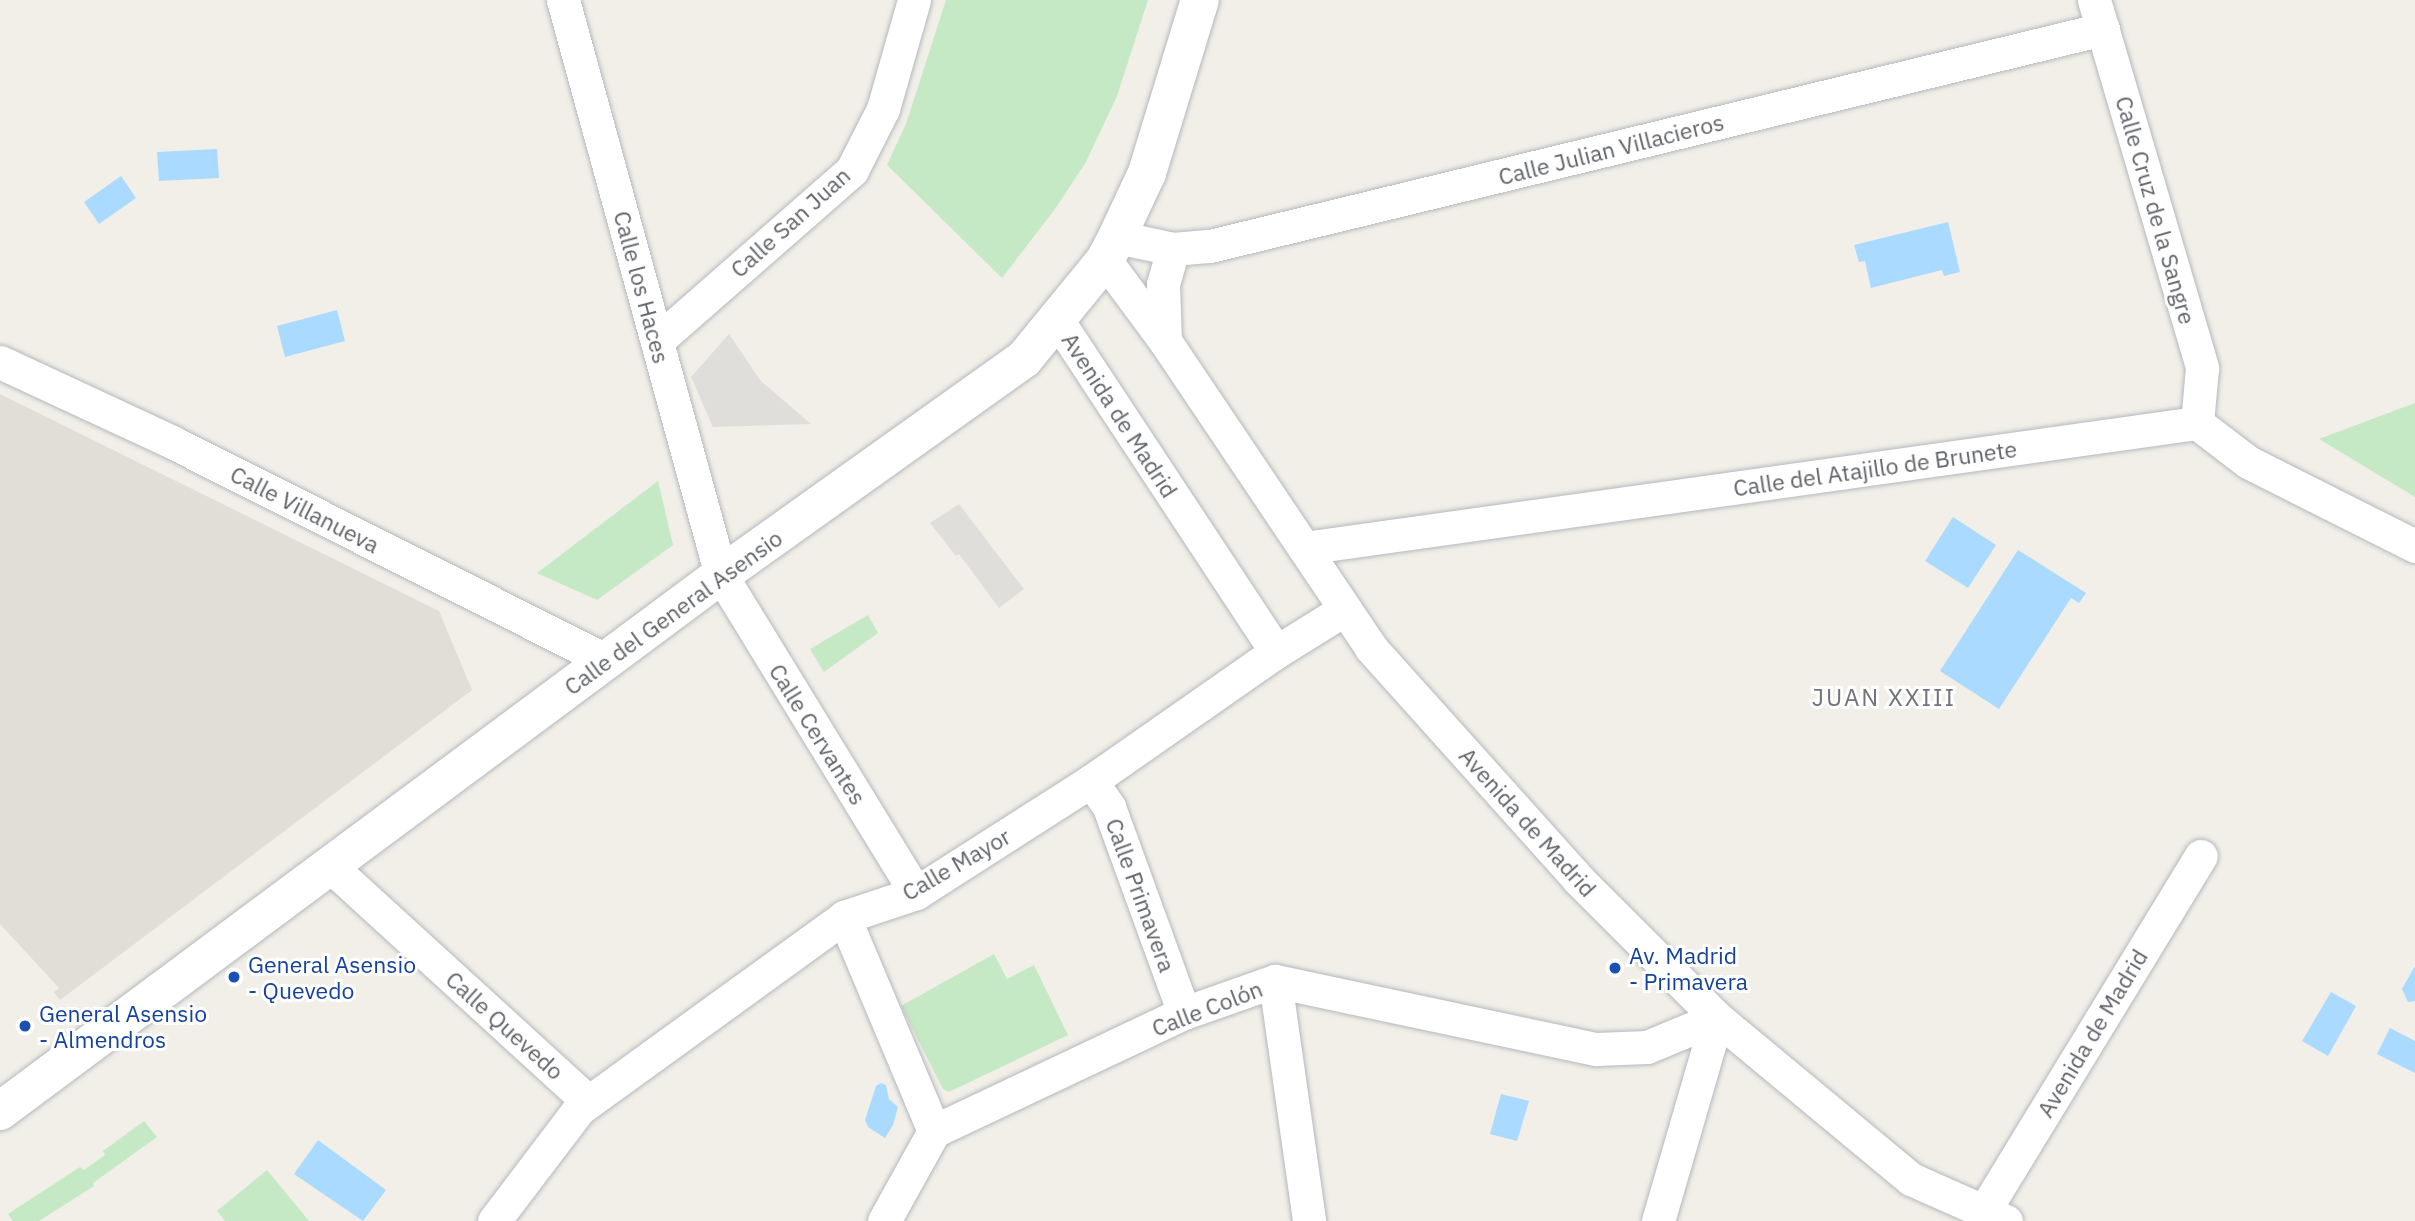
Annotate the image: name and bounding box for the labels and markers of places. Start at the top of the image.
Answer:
place label: Av. Madrid - Primavera [1629,941,1748,995]
place label: General Asensio - Quevedo [248,950,416,1004]
marker: Av. Madrid - Primavera [1607,960,1623,976]
marker: General Asensio - Quevedo [226,969,242,985]
place label: General Asensio - Almendros [39,999,207,1053]
marker: General Asensio - Almendros [17,1018,33,1034]

